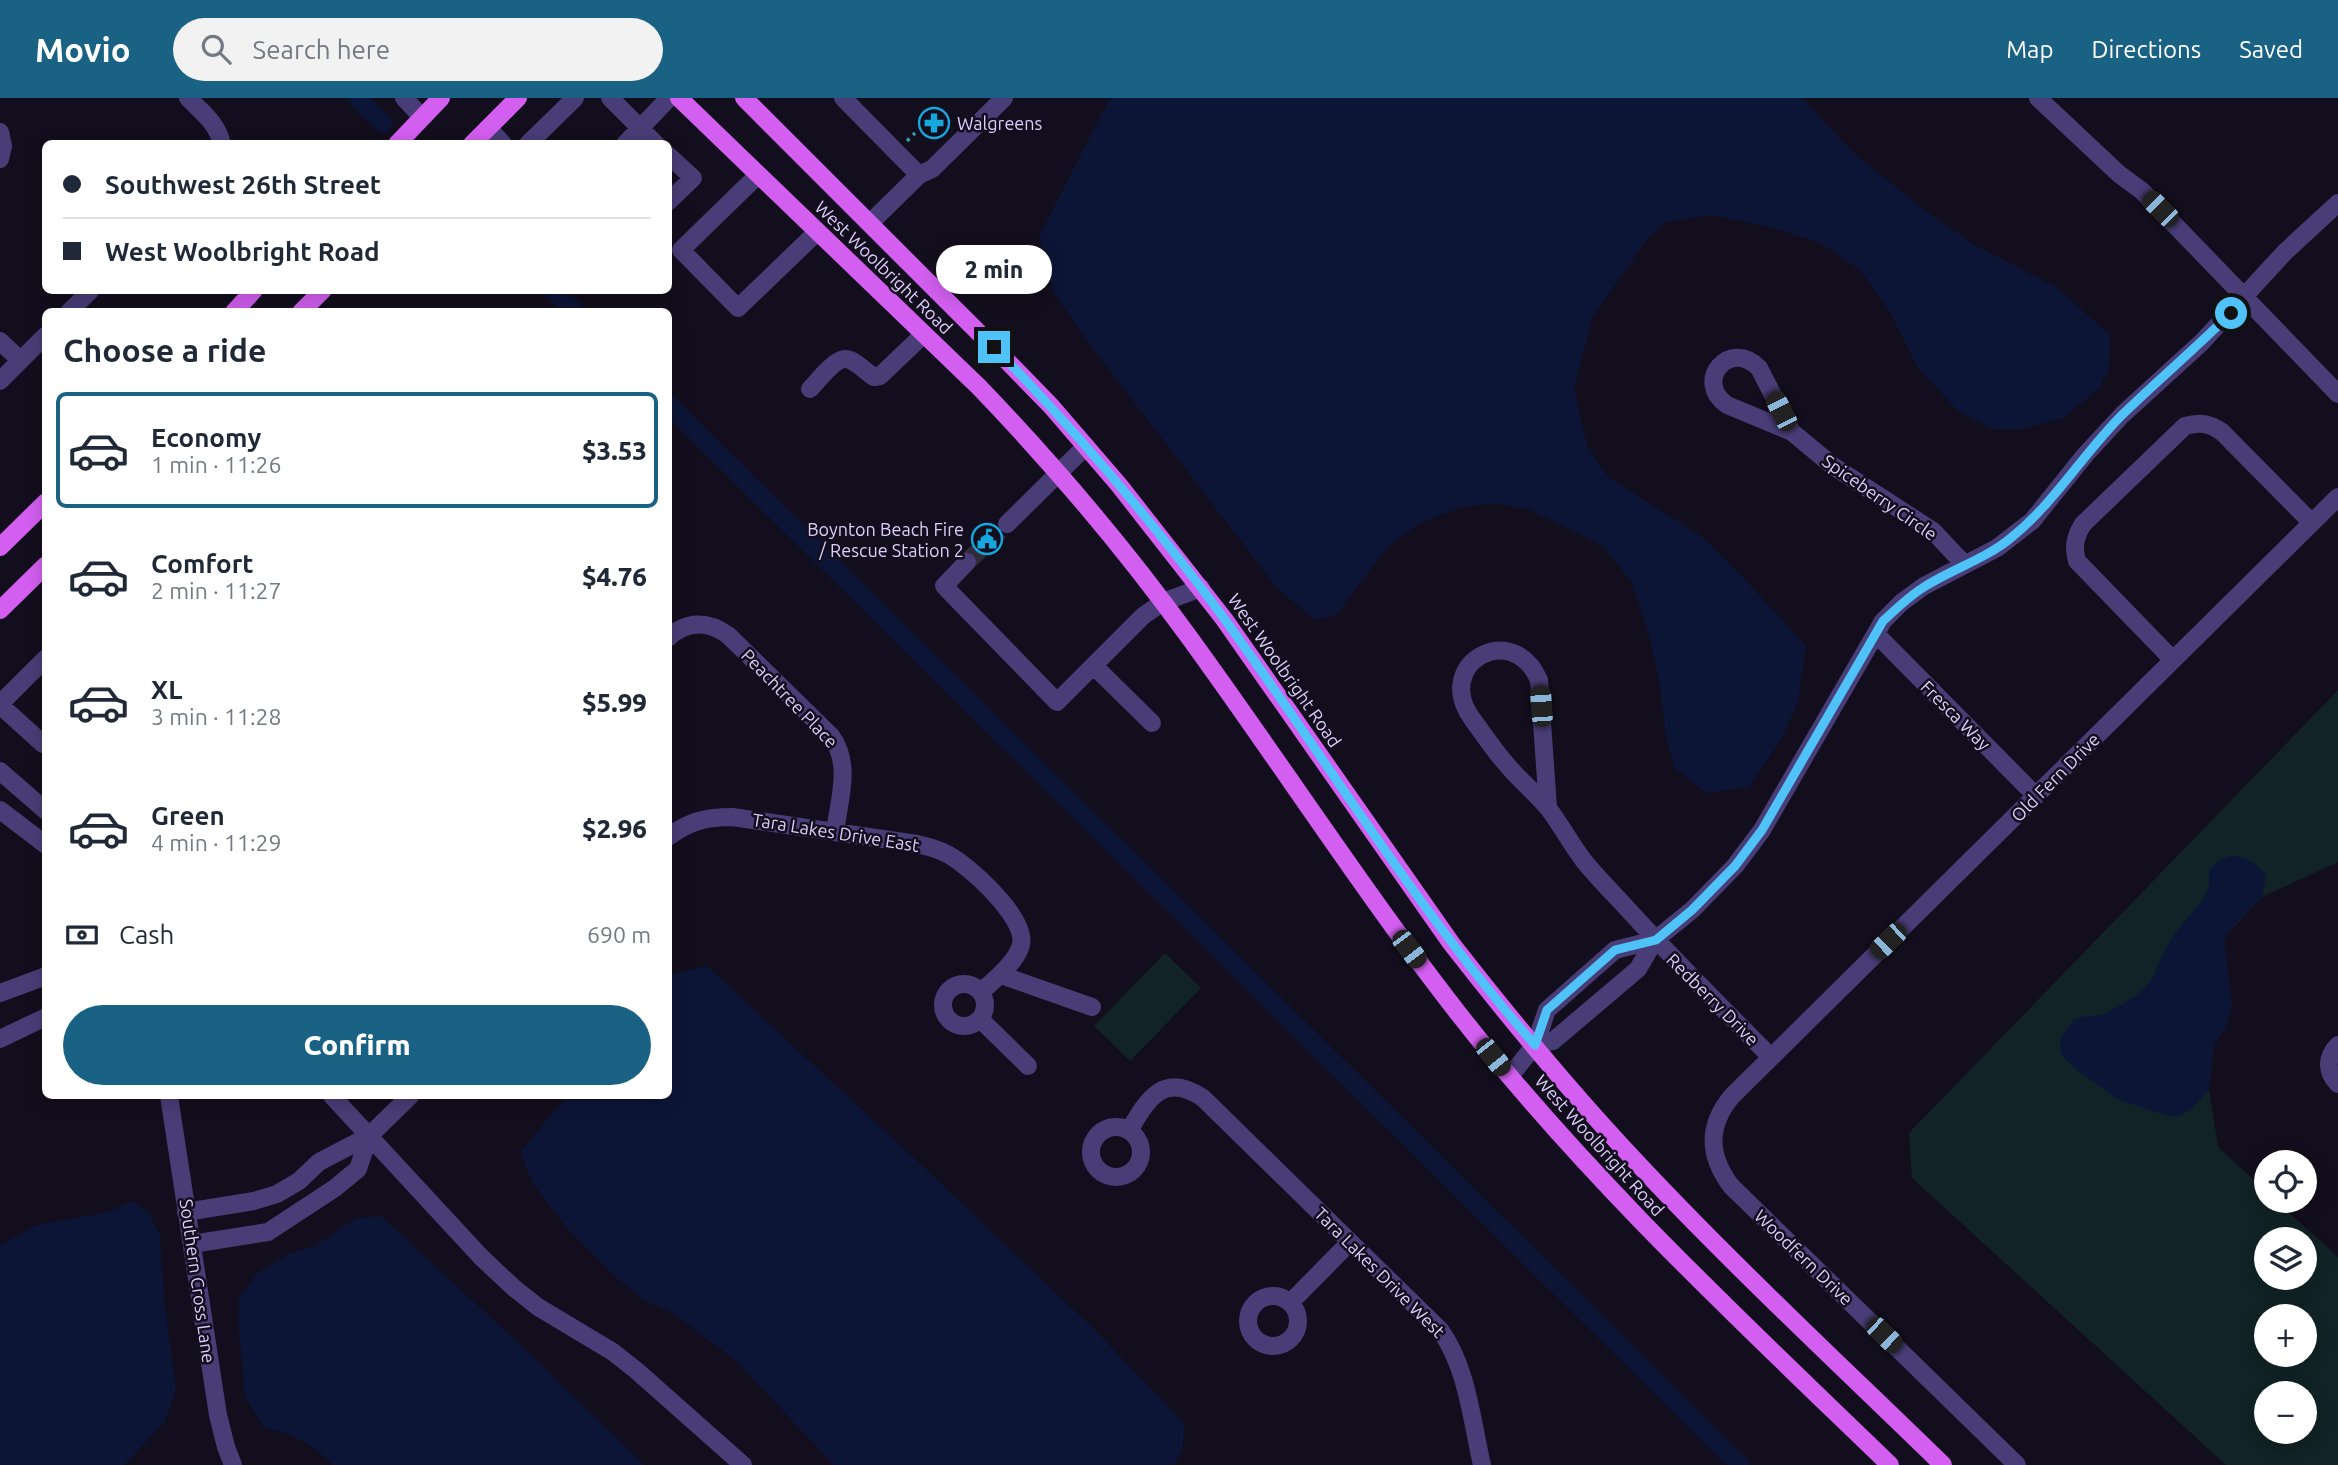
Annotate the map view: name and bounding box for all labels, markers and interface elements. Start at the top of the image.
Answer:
search box [173,18,663,81]
icon: search [197,30,235,68]
text: Movio [35,31,131,68]
text: Search here [253,35,390,64]
text: Map [2006,36,2053,63]
text: Directions [2091,36,2201,63]
text: Saved [2239,36,2303,63]
pharmacy icon: Walgreens [917,106,951,140]
place label: Walgreens [957,113,1043,133]
text: Southwest 26th Street [105,170,381,199]
car [2138,187,2183,231]
street label: West Woolbright Road [811,196,957,338]
text: West Woolbright Road [105,237,380,266]
callout: 2 min [936,246,1052,294]
text: 2 min [965,257,1023,282]
route start [2215,297,2247,329]
route end [978,331,1010,363]
text: Choose a ride [63,332,266,368]
car [1763,388,1800,434]
icon: car [67,419,130,482]
text: Economy [151,423,261,452]
text: $3.53 [582,436,647,465]
street label: Spiceberry Circle [1819,450,1941,544]
text: 1 min · 11:26 [151,452,282,477]
place label: Boynton Beach Fire / Rescue Station 2 [807,519,964,560]
public building icon: Boynton Beach Fire / Rescue Station 2 [970,522,1004,556]
icon: car [67,545,130,608]
text: Comfort [151,549,254,578]
text: $4.76 [582,562,647,591]
text: 2 min · 11:27 [151,578,282,603]
street label: West Woolbright Road [1224,590,1346,750]
street label: Peachtree Place [738,645,842,751]
icon: car [67,671,130,734]
text: XL [151,675,182,704]
street label: Fresca Way [1917,676,1995,754]
car [1530,684,1553,728]
text: $5.99 [582,688,647,717]
text: 3 min · 11:28 [151,704,282,729]
street label: Old Fern Drive [2007,729,2103,825]
icon: car [67,797,130,860]
text: Green [151,801,225,830]
street label: Tara Lakes Drive East [751,809,921,855]
text: $2.96 [582,814,647,843]
text: 4 min · 11:29 [151,830,282,855]
icon: cash [63,916,101,954]
car [1866,919,1911,963]
text: Cash [119,920,174,949]
text: 690 m [587,922,651,947]
car [1388,926,1431,972]
street label: Redberry Drive [1663,949,1763,1049]
button: Confirm [63,1005,651,1085]
car [1472,1034,1515,1080]
street label: West Woolbright Road [1531,1070,1669,1220]
map controls [2254,1150,2317,1444]
button: locate [2254,1150,2317,1213]
street label: Southern Cross Lane [177,1198,219,1364]
street label: Tara Lakes Drive West [1311,1203,1449,1341]
street label: Woodfern Drive [1751,1205,1857,1309]
button: layers [2254,1227,2317,1290]
button: + [2254,1304,2317,1367]
car [1862,1313,1907,1357]
button: − [2254,1381,2317,1444]

